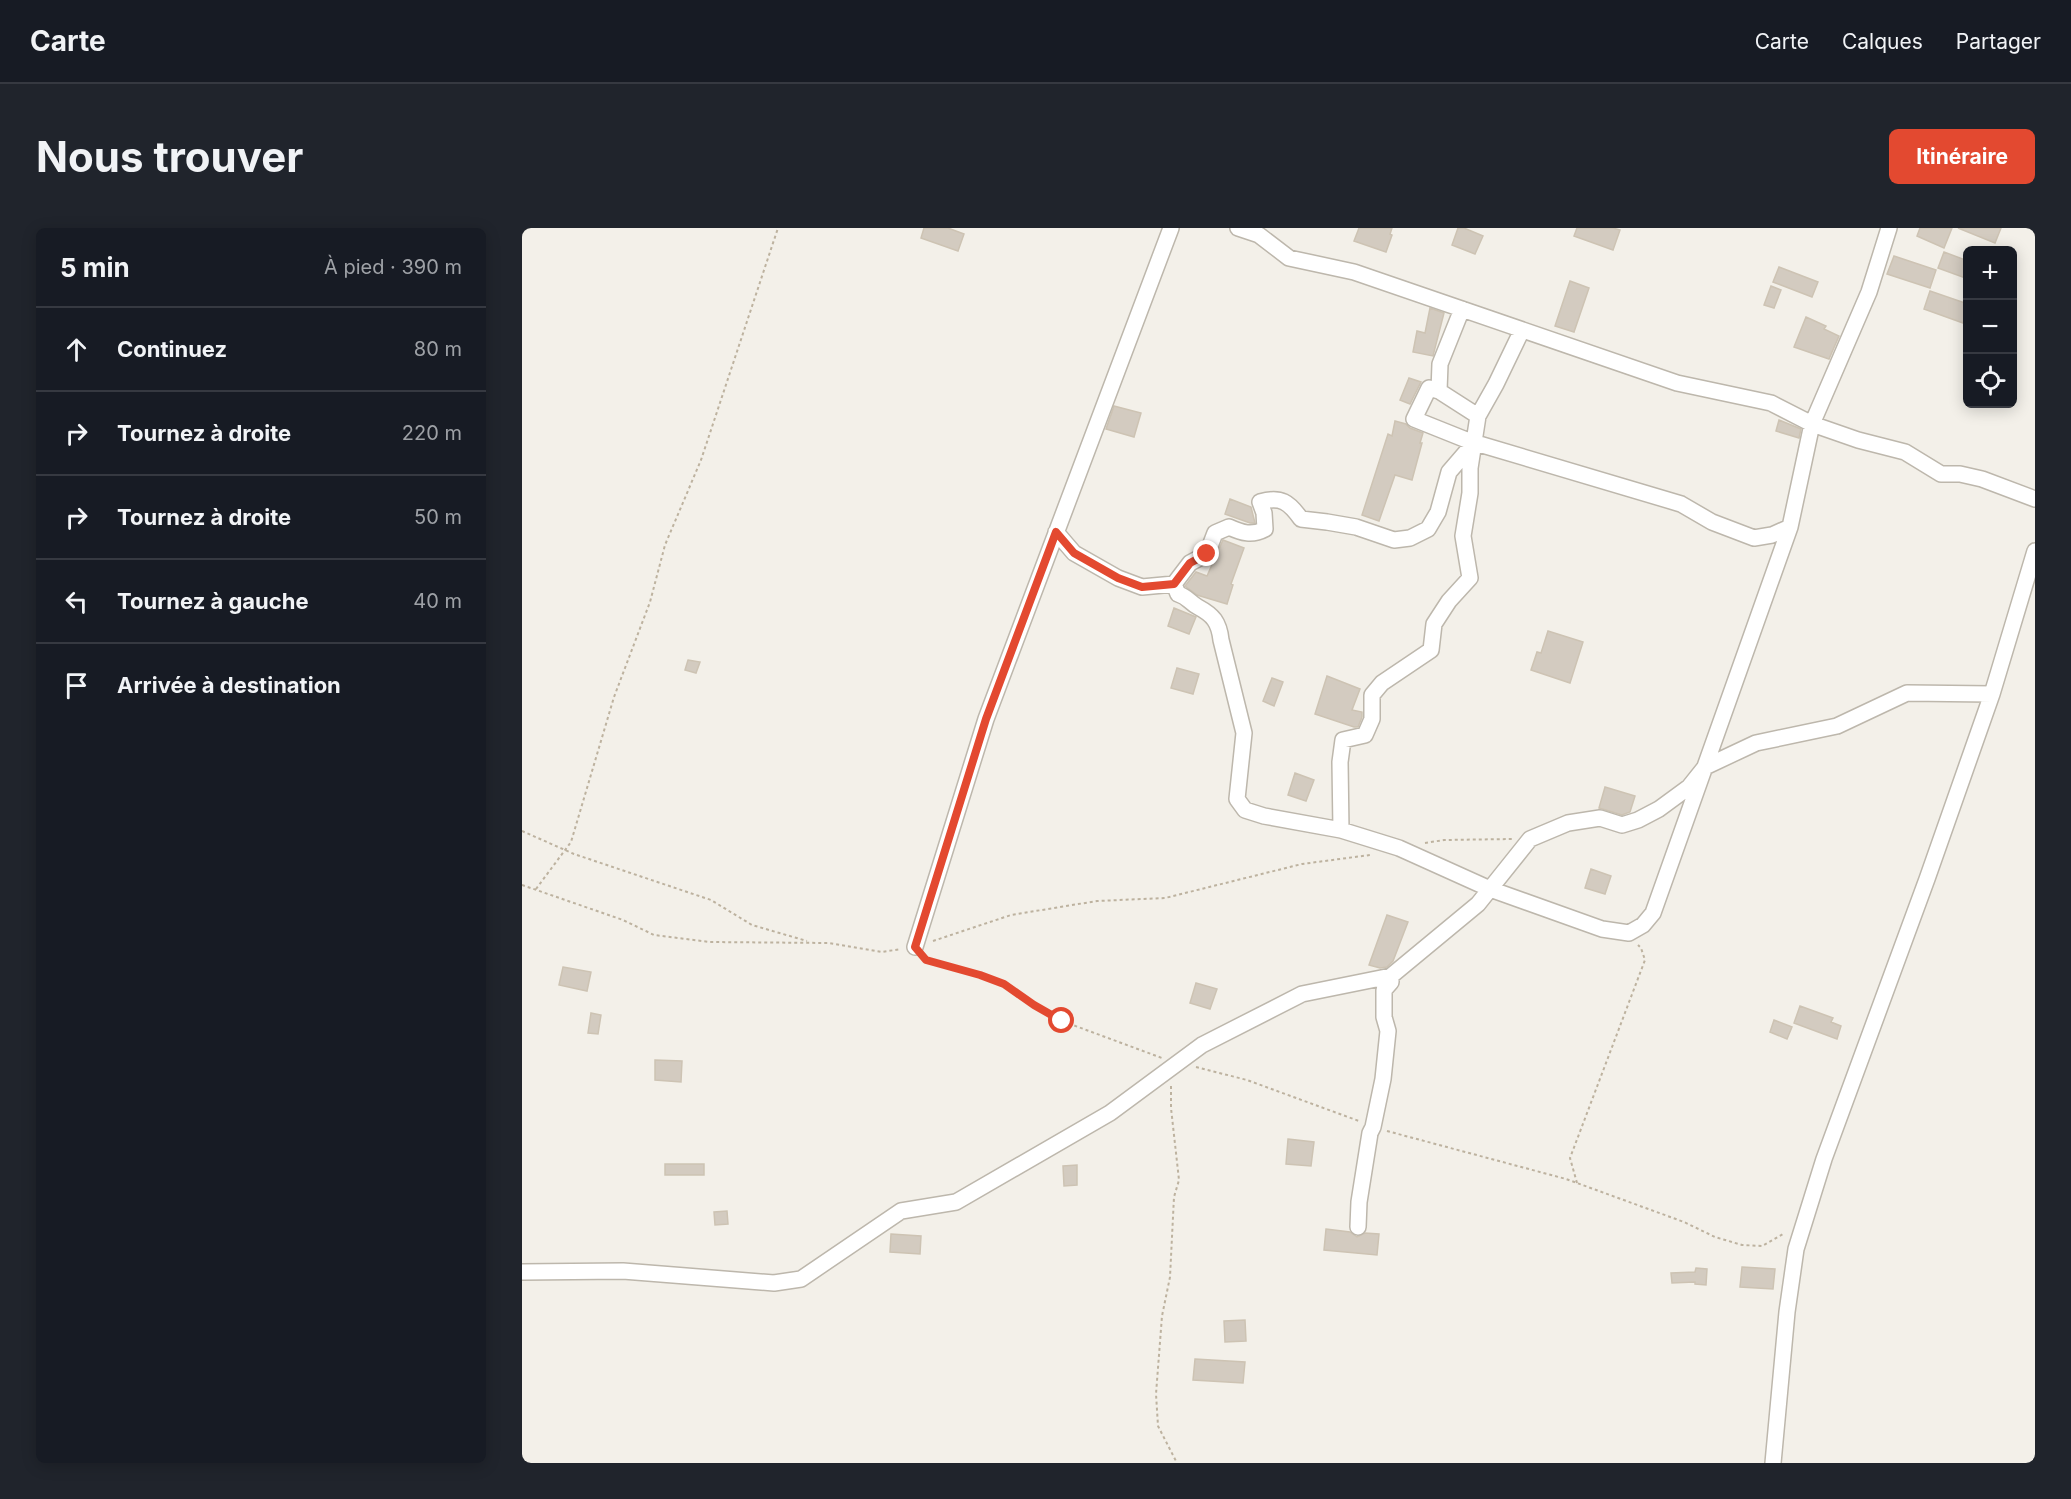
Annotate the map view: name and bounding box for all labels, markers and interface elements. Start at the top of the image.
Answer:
text: Carte [30,24,106,58]
text: Carte [1755,29,1809,54]
text: Calques [1842,29,1923,54]
text: Partager [1956,29,2041,54]
button: Itinéraire [1889,129,2035,184]
text: Nous trouver [36,131,303,182]
map controls [1963,246,2017,408]
button: + [1963,246,2017,300]
text: 5 min [60,252,130,283]
text: À pied · 390 m [324,255,462,279]
button: − [1963,300,2017,354]
icon: ahead [60,333,93,366]
text: Continuez [117,336,227,362]
text: 80 m [414,337,462,361]
button: locate [1963,354,2017,408]
icon: right [60,417,93,450]
text: Tournez à droite [117,420,291,446]
text: 220 m [402,421,462,445]
icon: right [60,501,93,534]
text: Tournez à droite [117,504,291,530]
text: 50 m [414,505,462,529]
route end [1193,540,1219,566]
icon: left [60,585,93,618]
text: Tournez à gauche [117,588,309,614]
text: 40 m [413,589,462,613]
icon: arrive [60,669,93,702]
text: Arrivée à destination [117,672,341,698]
route start [1048,1007,1074,1033]

